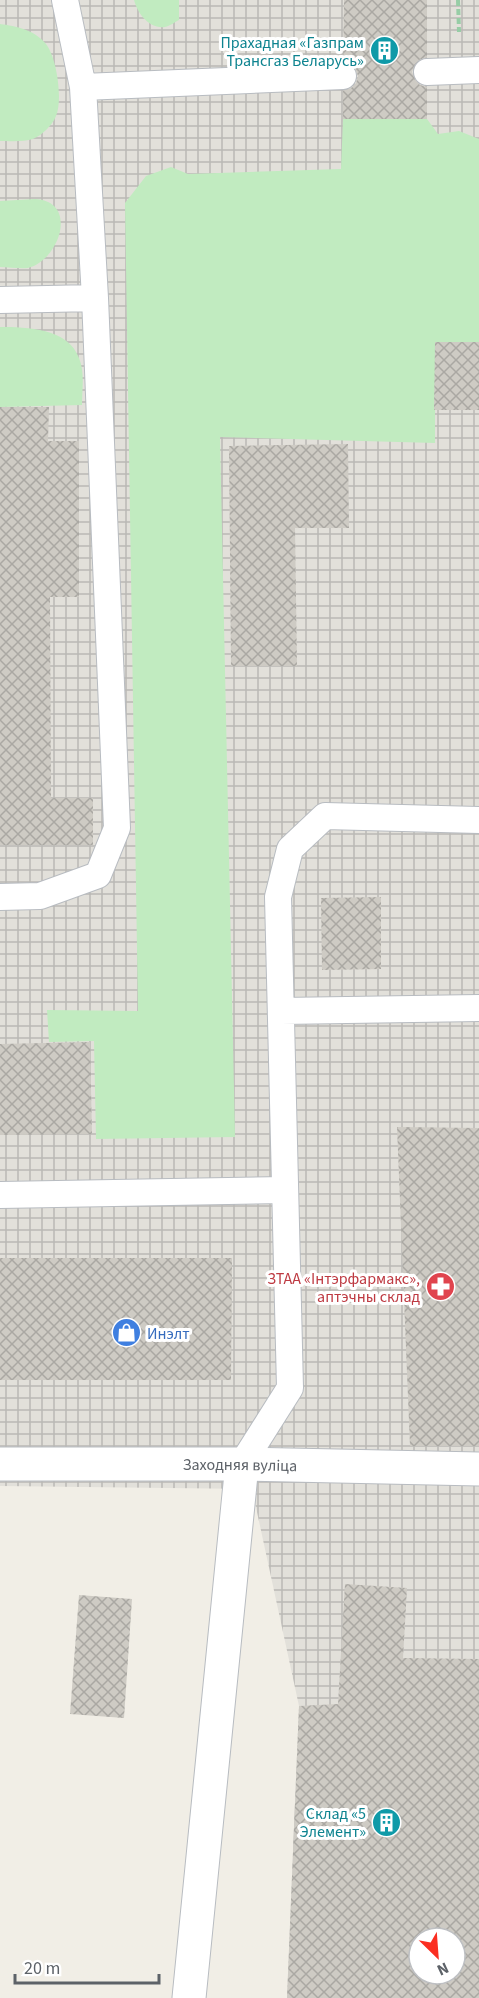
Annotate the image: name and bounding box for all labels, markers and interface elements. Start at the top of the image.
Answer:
place label: Прахадная «Газпрам Трансгаз Беларусь» [220,32,364,72]
building icon: Прахадная «Газпрам Трансгаз Беларусь» [369,35,401,67]
place label: ЗТАА «Інтэрфармакс», аптэчны склад [267,1268,420,1308]
pharmacy icon: ЗТАА «Інтэрфармакс», аптэчны склад [425,1271,457,1303]
shop icon: Инэлт [110,1317,142,1349]
place label: Инэлт [147,1323,190,1345]
street label: Заходняя вуліца [183,1454,298,1477]
place label: Склад «5 Элемент» [299,1803,366,1843]
building icon: Склад «5 Элемент» [371,1806,403,1838]
north arrow [407,1926,467,1986]
scale bar [15,1947,159,1985]
text: 20 m [24,1956,60,1981]
text: N [433,1956,452,1981]

